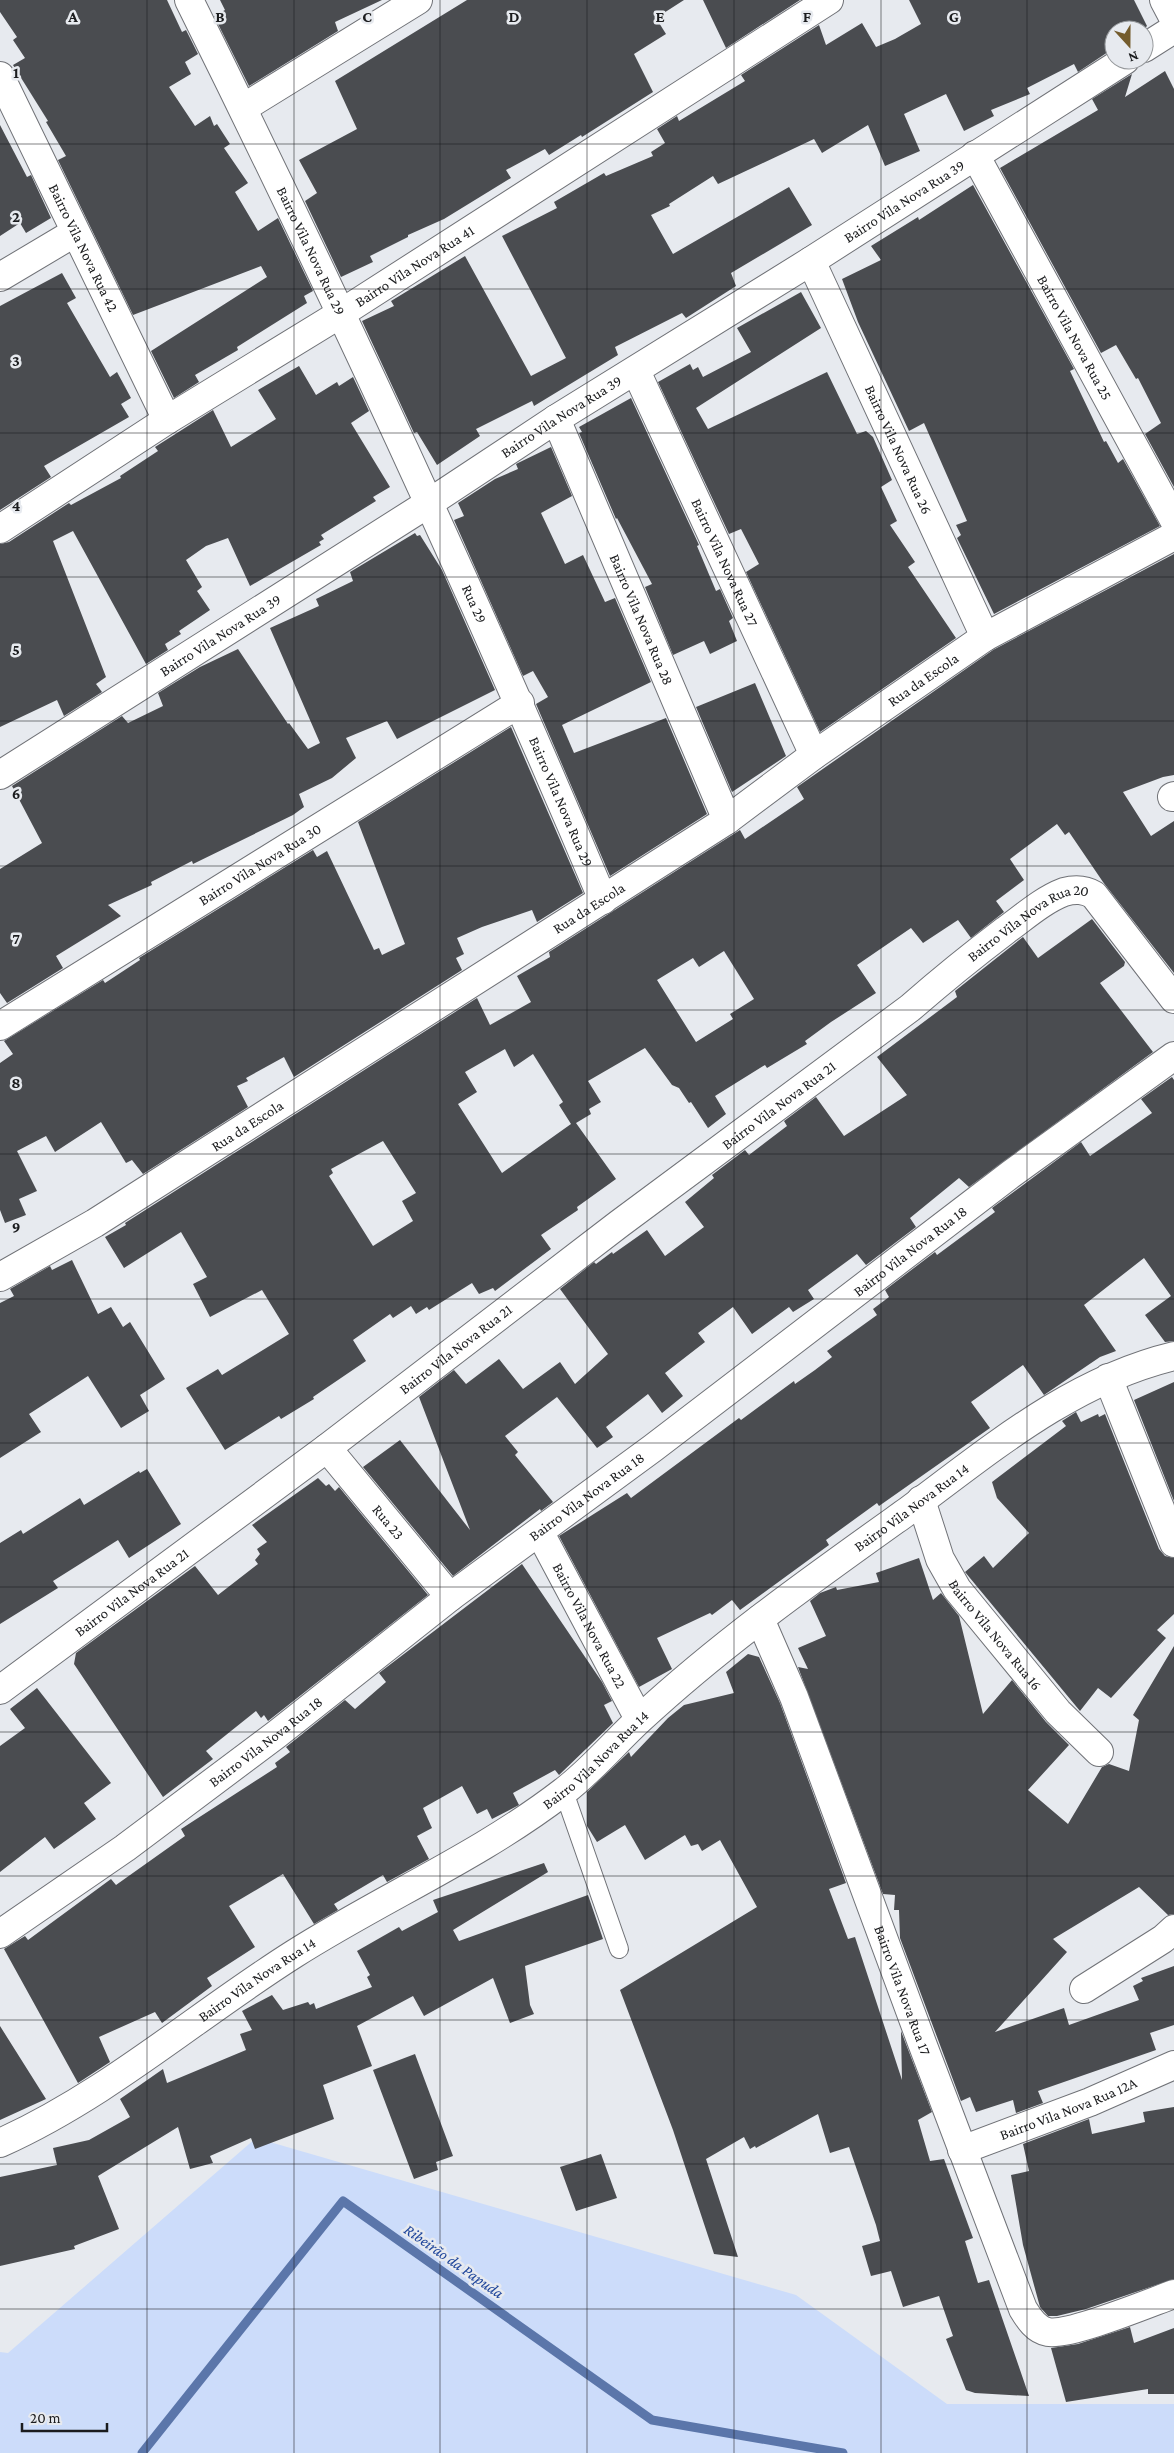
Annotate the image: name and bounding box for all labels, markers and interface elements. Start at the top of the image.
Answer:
text: A [67,8,78,25]
text: B [215,8,225,25]
text: C [362,8,372,25]
text: D [508,8,520,25]
text: E [655,8,665,25]
text: F [803,8,812,25]
text: G [949,8,959,25]
north arrow [1104,20,1154,70]
text: N [1126,48,1141,66]
text: 1 [13,64,19,81]
street label: Bairro Vila Nova Rua 39 [841,157,968,246]
street label: Bairro Vila Nova Rua 42 [46,181,121,314]
street label: Bairro Vila Nova Rua 29 [274,184,348,318]
text: 2 [12,208,20,225]
street label: Bairro Vila Nova Rua 41 [352,222,477,310]
street label: Bairro Vila Nova Rua 25 [1034,273,1115,403]
text: 3 [12,352,20,369]
street label: Bairro Vila Nova Rua 39 [498,372,625,461]
street label: Bairro Vila Nova Rua 26 [862,383,935,517]
street label: Bairro Vila Nova Rua 27 [688,496,761,629]
text: 4 [12,497,21,514]
street label: Bairro Vila Nova Rua 28 [607,552,676,687]
street label: Rua 29 [459,582,490,626]
street label: Bairro Vila Nova Rua 39 [157,591,284,679]
text: 5 [12,641,20,658]
street label: Rua da Escola [885,650,961,710]
street label: Bairro Vila Nova Rua 29 [526,734,596,869]
text: 6 [12,785,20,802]
street label: Bairro Vila Nova Rua 30 [196,821,324,909]
street label: Rua da Escola [550,879,628,937]
street label: Bairro Vila Nova Rua 20 [964,882,1091,965]
text: 7 [12,930,20,947]
street label: Bairro Vila Nova Rua 21 [719,1058,839,1153]
text: 8 [11,1074,21,1091]
street label: Rua da Escola [208,1097,286,1155]
street label: Bairro Vila Nova Rua 18 [850,1203,970,1300]
text: 9 [12,1218,20,1235]
street label: Bairro Vila Nova Rua 21 [396,1301,515,1397]
street label: Bairro Vila Nova Rua 18 [526,1449,647,1544]
street label: Bairro Vila Nova Rua 14 [851,1460,972,1555]
street label: Rua 23 [369,1501,407,1543]
street label: Bairro Vila Nova Rua 21 [72,1545,192,1640]
street label: Bairro Vila Nova Rua 22 [549,1560,629,1691]
street label: Bairro Vila Nova Rua 16 [945,1577,1045,1693]
street label: Bairro Vila Nova Rua 18 [206,1693,325,1790]
street label: Bairro Vila Nova Rua 14 [540,1707,652,1812]
street label: Bairro Vila Nova Rua 17 [871,1923,934,2058]
street label: Bairro Vila Nova Rua 14 [195,1935,319,2025]
street label: Bairro Vila Nova Rua 12A [998,2074,1140,2143]
water label: Ribeirão da Papuda [401,2220,507,2303]
scale bar [22,2400,108,2432]
text: 20 m [30,2410,61,2426]

